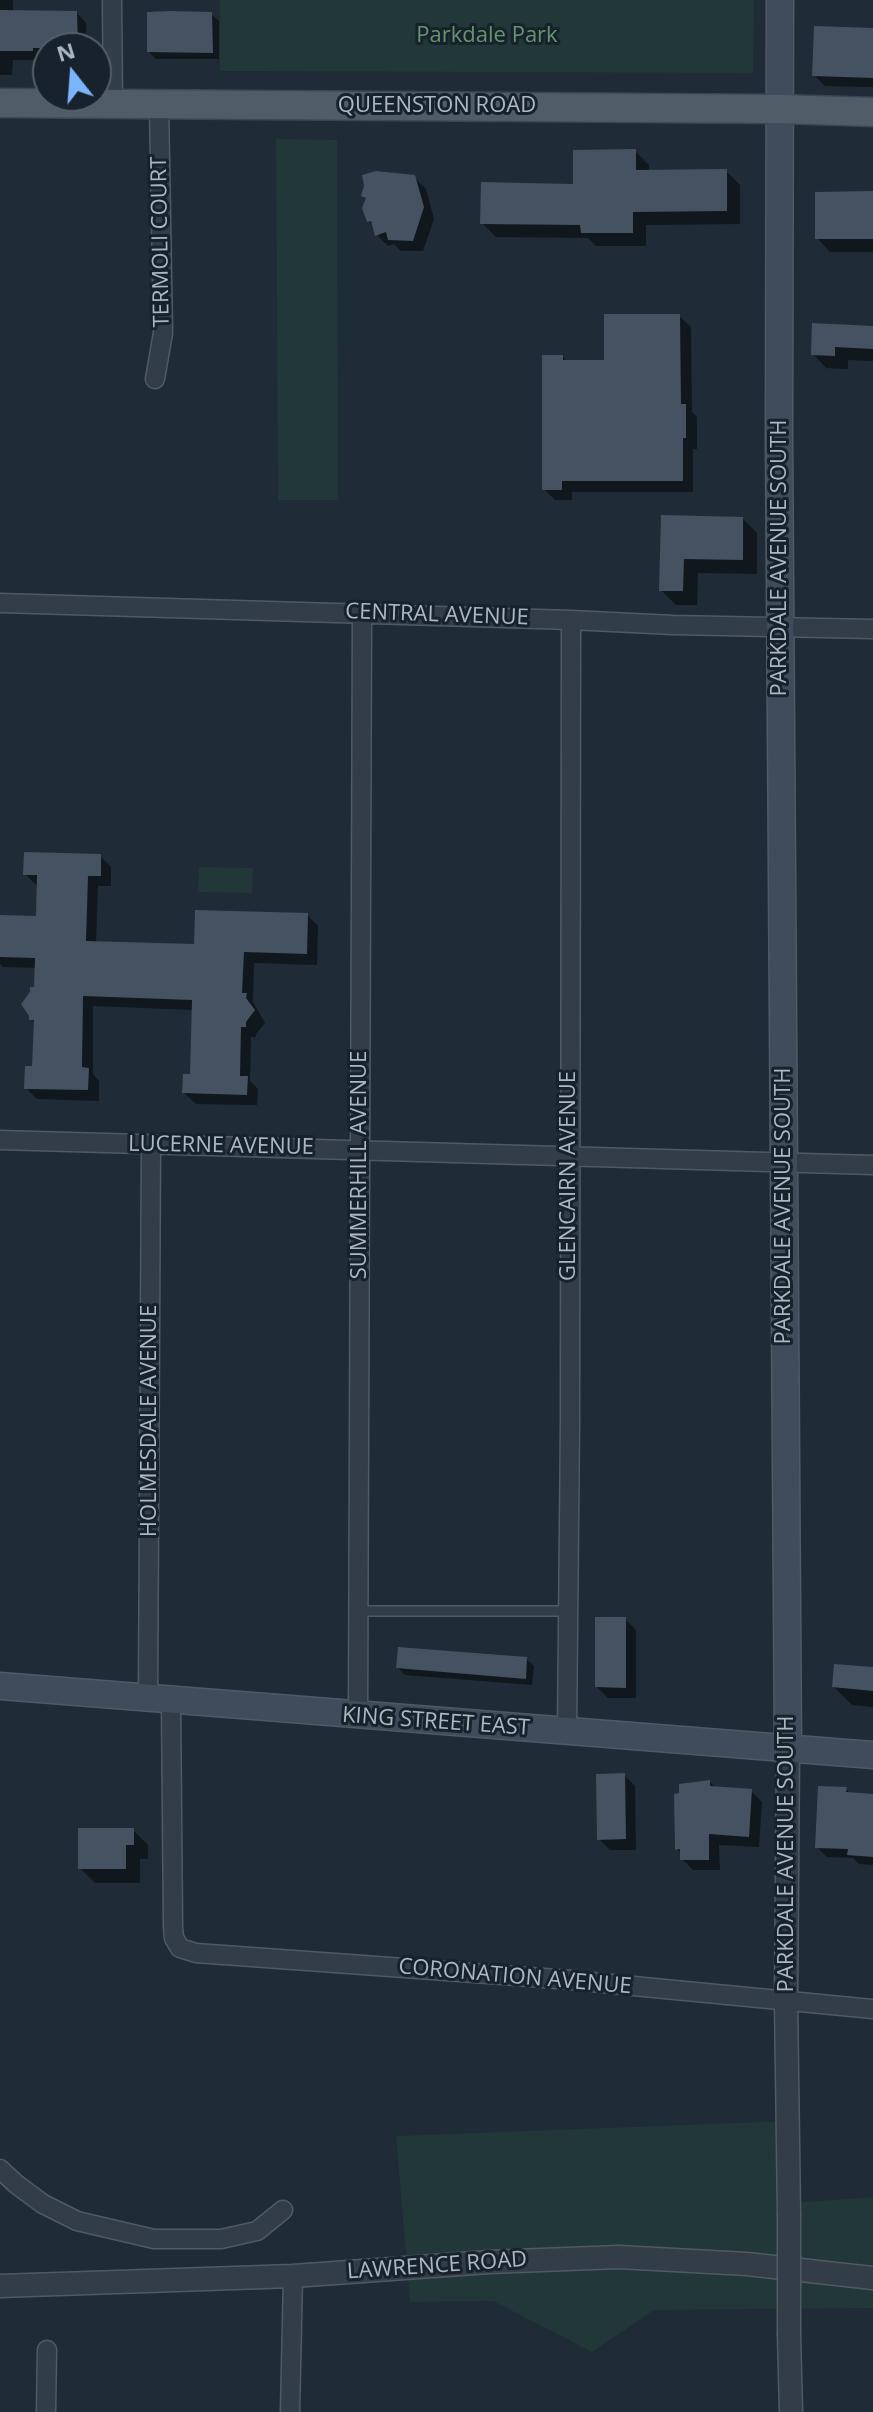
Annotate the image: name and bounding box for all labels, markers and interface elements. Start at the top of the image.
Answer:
park label: Parkdale Park [416,23,558,49]
north arrow [32,32,112,112]
text: N [53,34,79,68]
street label: QUEENSTON ROAD [338,93,536,119]
street label: TERMOLI COURT [146,156,176,328]
street label: PARKDALE AVENUE SOUTH [767,420,793,696]
street label: CENTRAL AVENUE [345,599,529,631]
street label: SUMMERHILL AVENUE [347,1051,373,1279]
street label: PARKDALE AVENUE SOUTH [771,1068,797,1344]
street label: GLENCAIRN AVENUE [556,1071,582,1281]
street label: LUCERNE AVENUE [128,1131,314,1161]
street label: HOLMESDALE AVENUE [137,1305,163,1537]
street label: KING STREET EAST [341,1702,531,1742]
street label: PARKDALE AVENUE SOUTH [774,1716,800,1992]
street label: CORONATION AVENUE [397,1954,633,2000]
street label: LAWRENCE ROAD [346,2247,528,2285]

